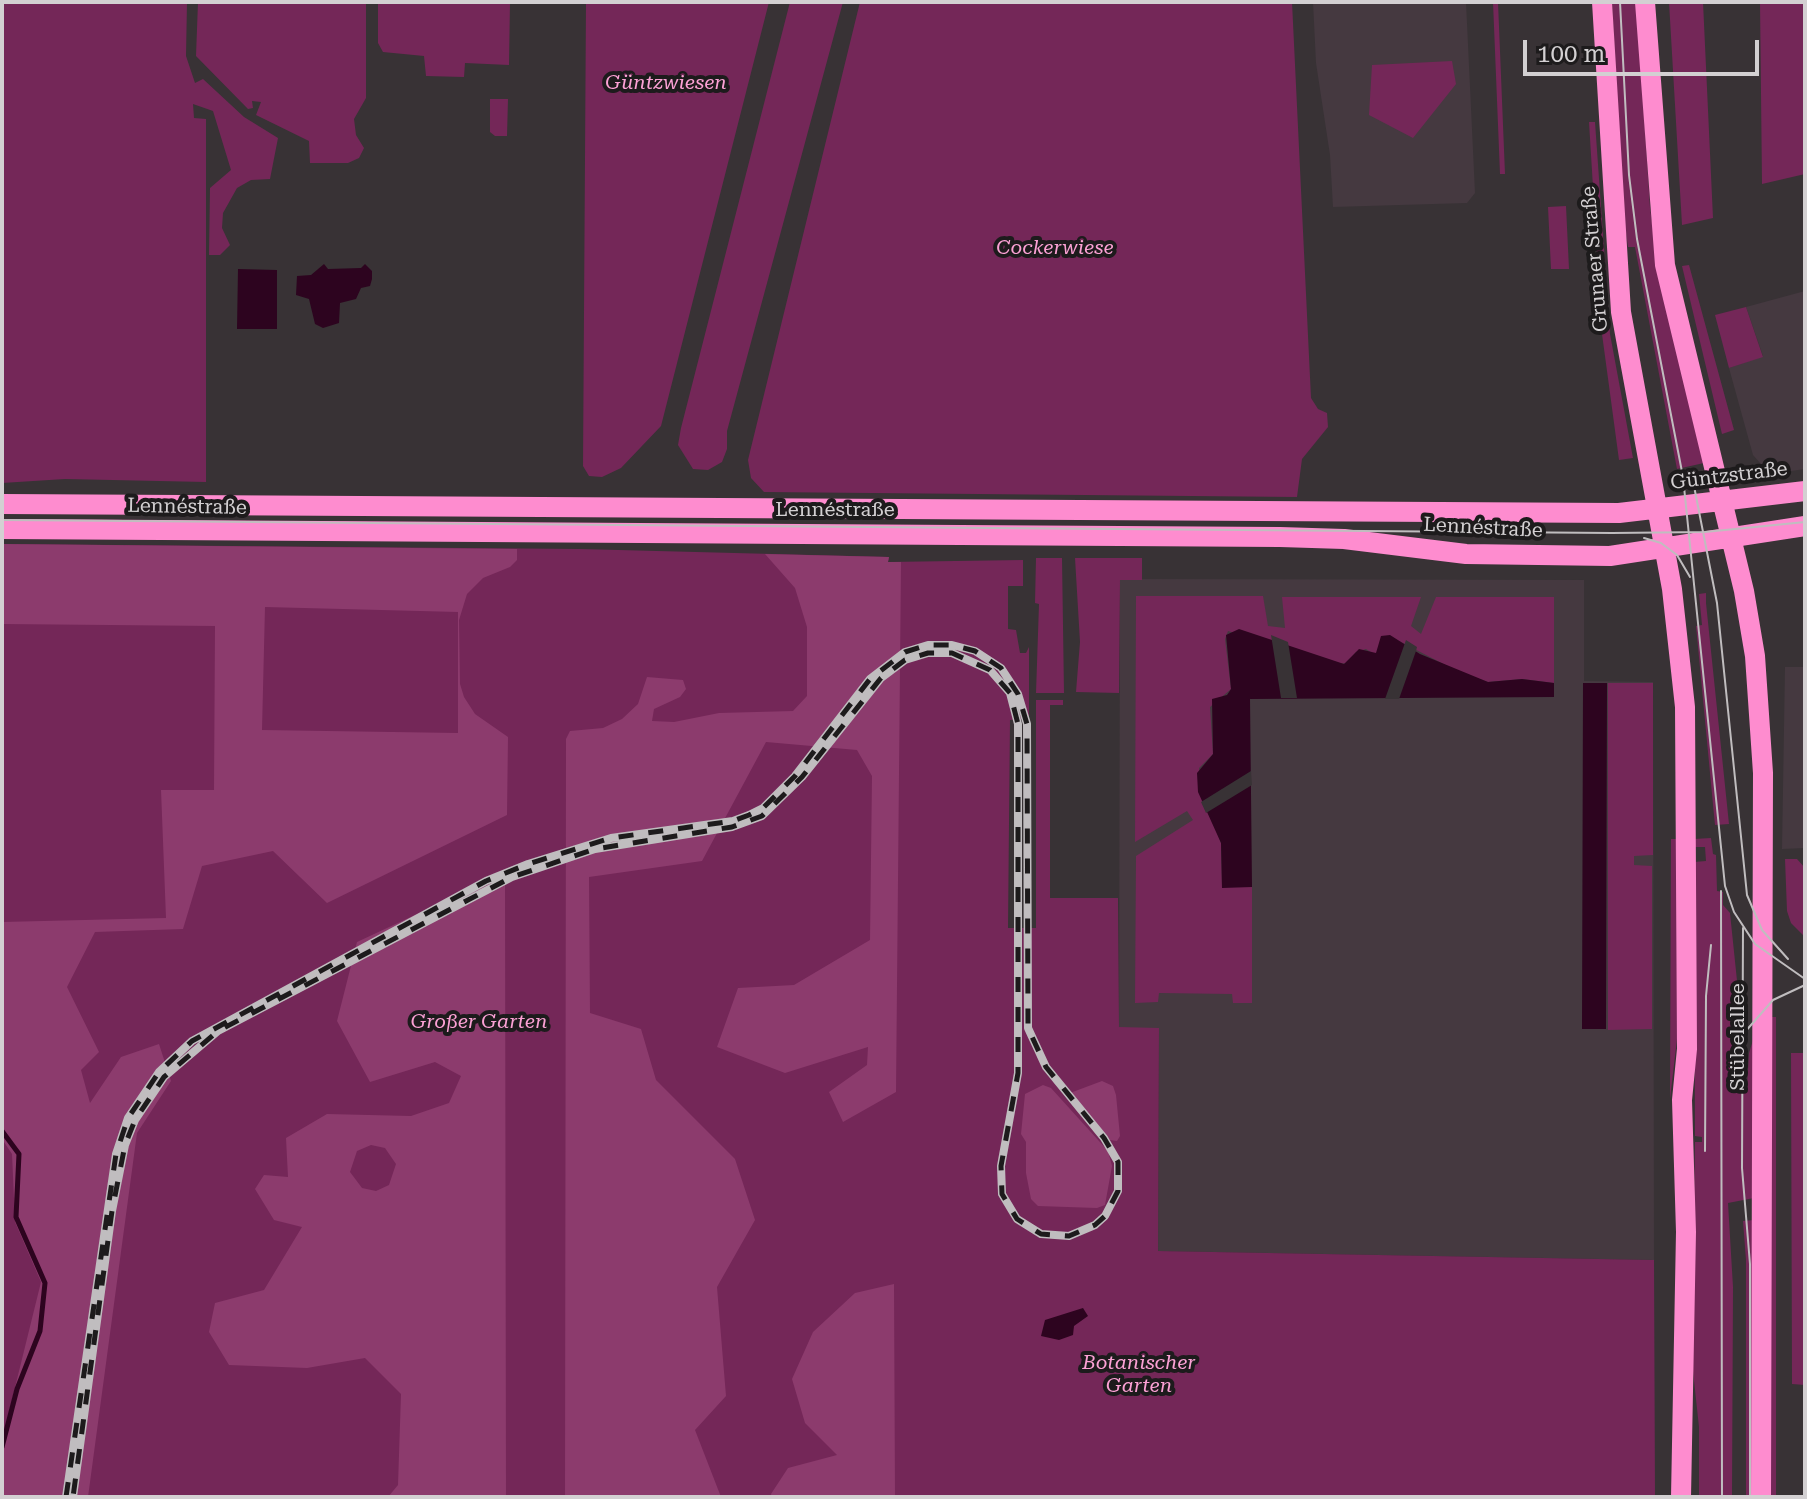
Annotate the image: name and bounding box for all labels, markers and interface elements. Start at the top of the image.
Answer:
scale bar [1527,24,1763,74]
text: 100 m [1537,40,1605,68]
park label: Güntzwiesen [605,71,727,95]
street label: Grunaer Straße [1577,185,1613,333]
park label: Cockerwiese [996,236,1114,260]
street label: Güntzstraße [1669,457,1789,495]
street label: Lennéstraße [127,494,247,520]
street label: Lennéstraße [775,498,895,522]
street label: Lennéstraße [1423,513,1543,543]
street label: Stübelallee [1726,983,1750,1091]
park label: Großer Garten [411,1010,547,1034]
park label: Botanischer Garten [1082,1351,1196,1398]

